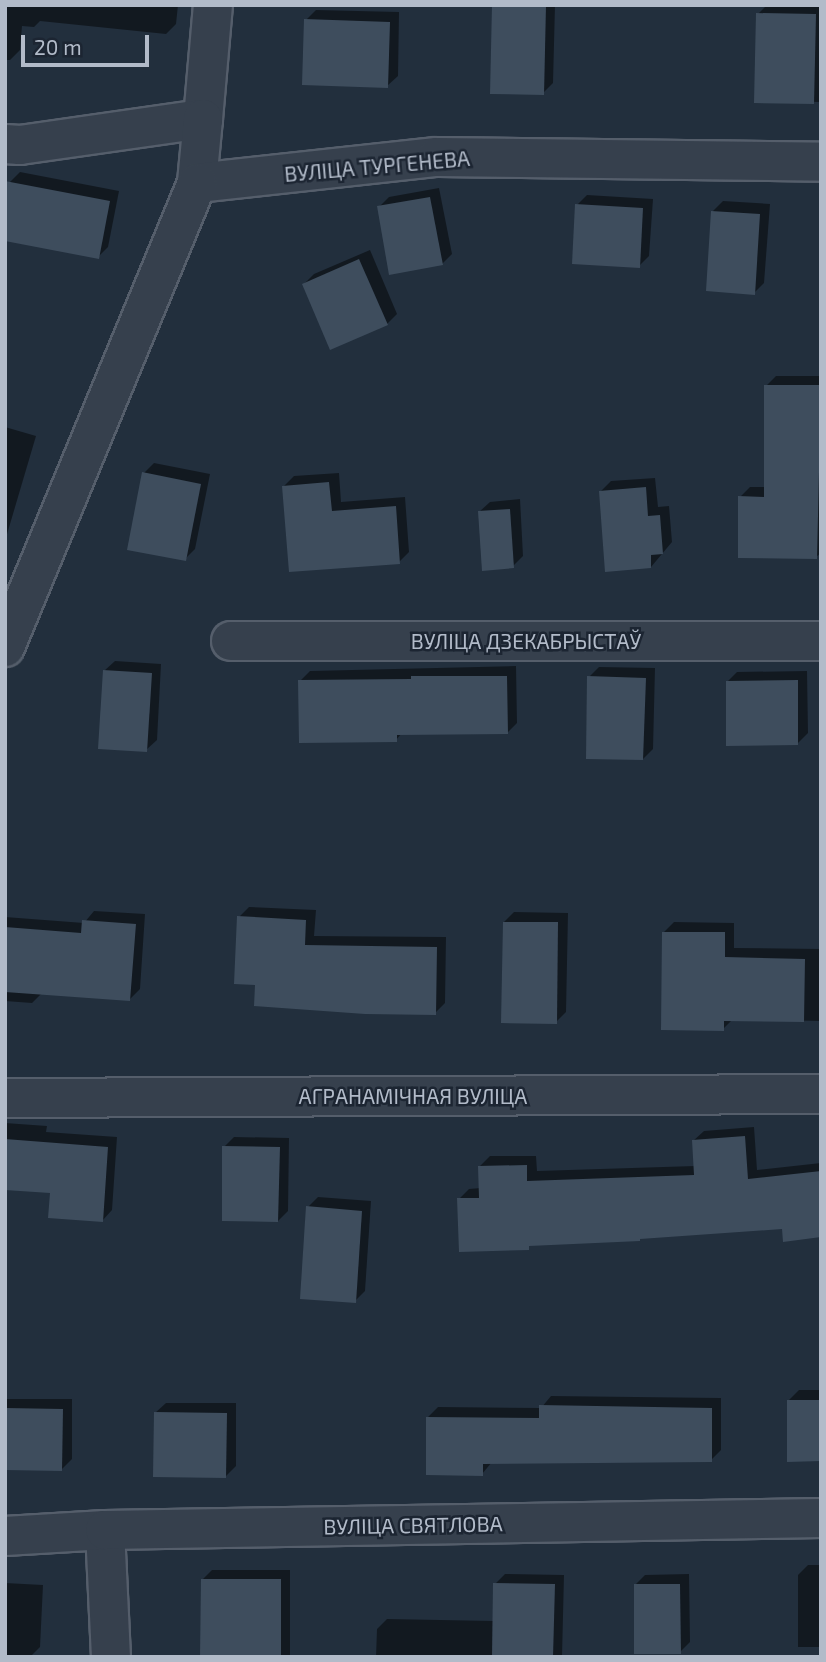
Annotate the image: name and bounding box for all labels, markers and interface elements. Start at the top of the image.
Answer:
scale bar [24,21,152,65]
text: 20 m [34,34,82,59]
street label: ВУЛІЦА ТУРГЕНЕВА [283,145,471,187]
street label: ВУЛІЦА ДЗЕКАБРЫСТАЎ [411,628,641,654]
street label: АГРАНАМІЧНАЯ ВУЛІЦА [299,1083,527,1109]
street label: ВУЛІЦА СВЯТЛОВА [323,1511,503,1539]

